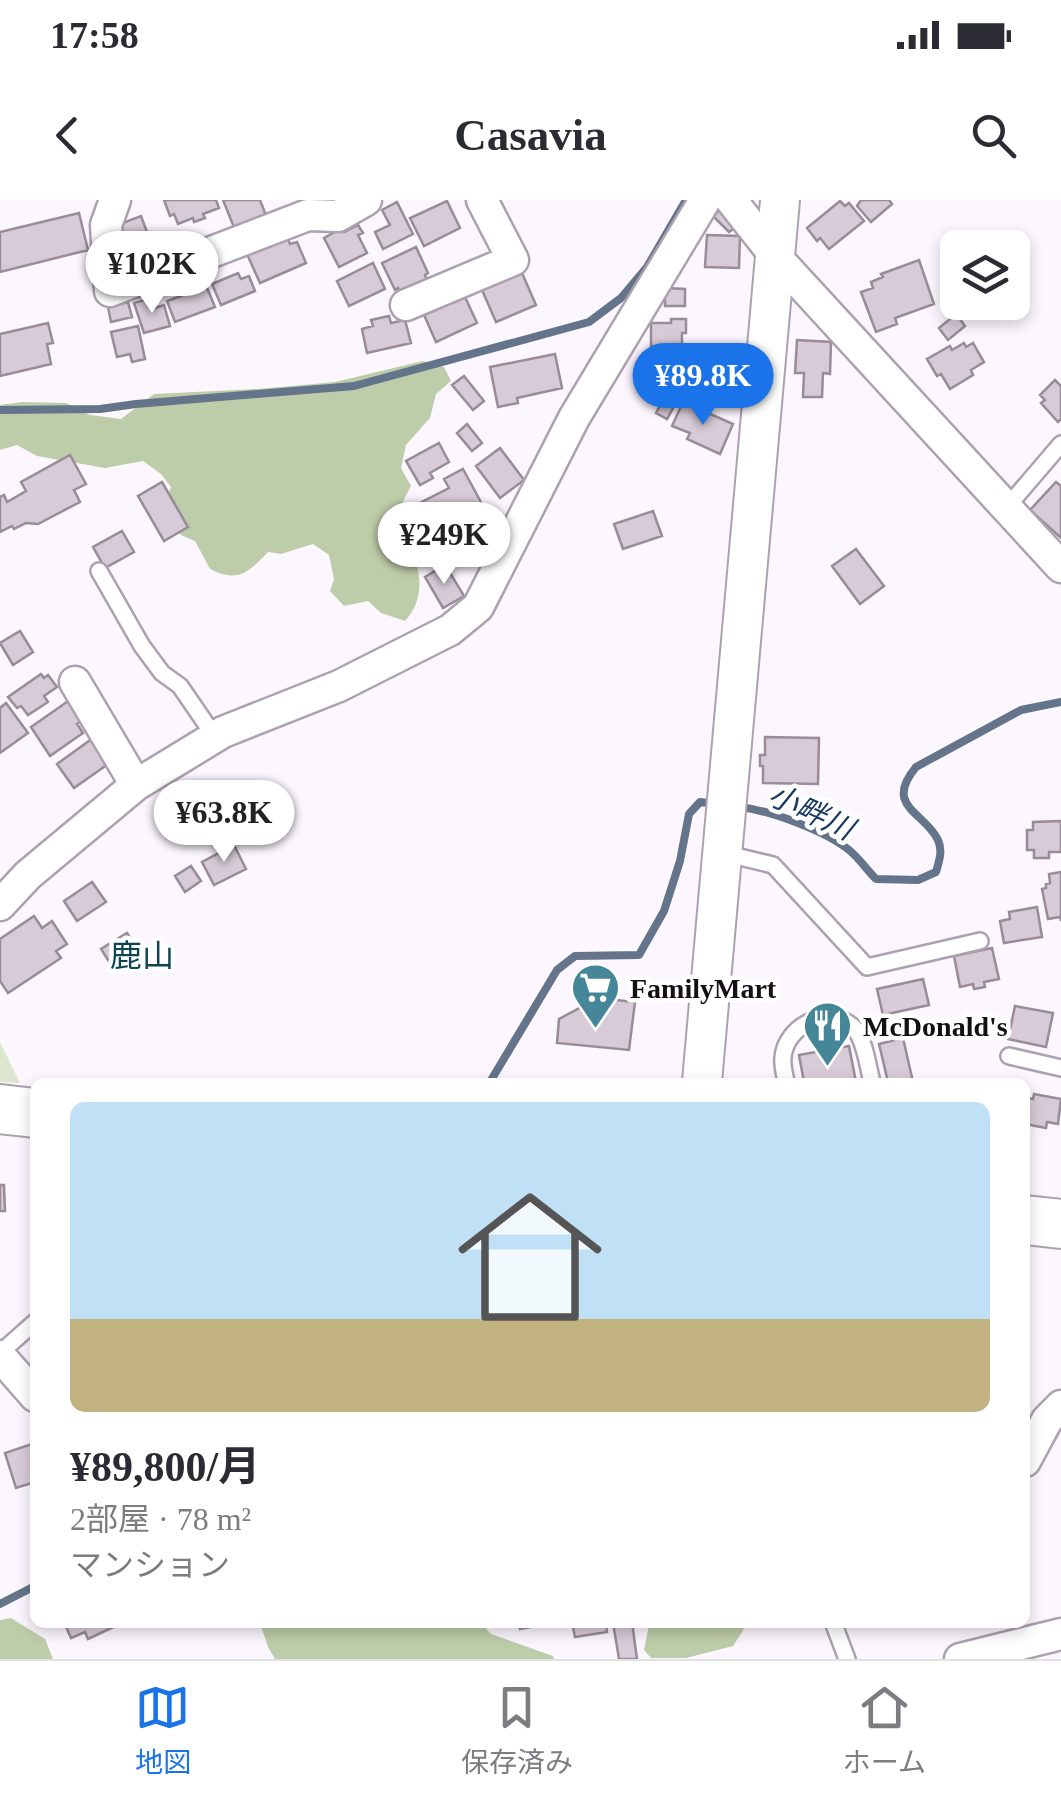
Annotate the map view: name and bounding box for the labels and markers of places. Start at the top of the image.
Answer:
pin: ¥102K [82,231,222,316]
pin: ¥89.8K [622,343,784,428]
pin: ¥249K [374,502,514,587]
pin: ¥63.8K [143,780,305,865]
supermarket icon: FamilyMart [569,962,621,1030]
place label: FamilyMart [630,973,777,1004]
restaurant icon: McDonald's [802,1000,854,1068]
place label: McDonald's [863,1011,1008,1042]

